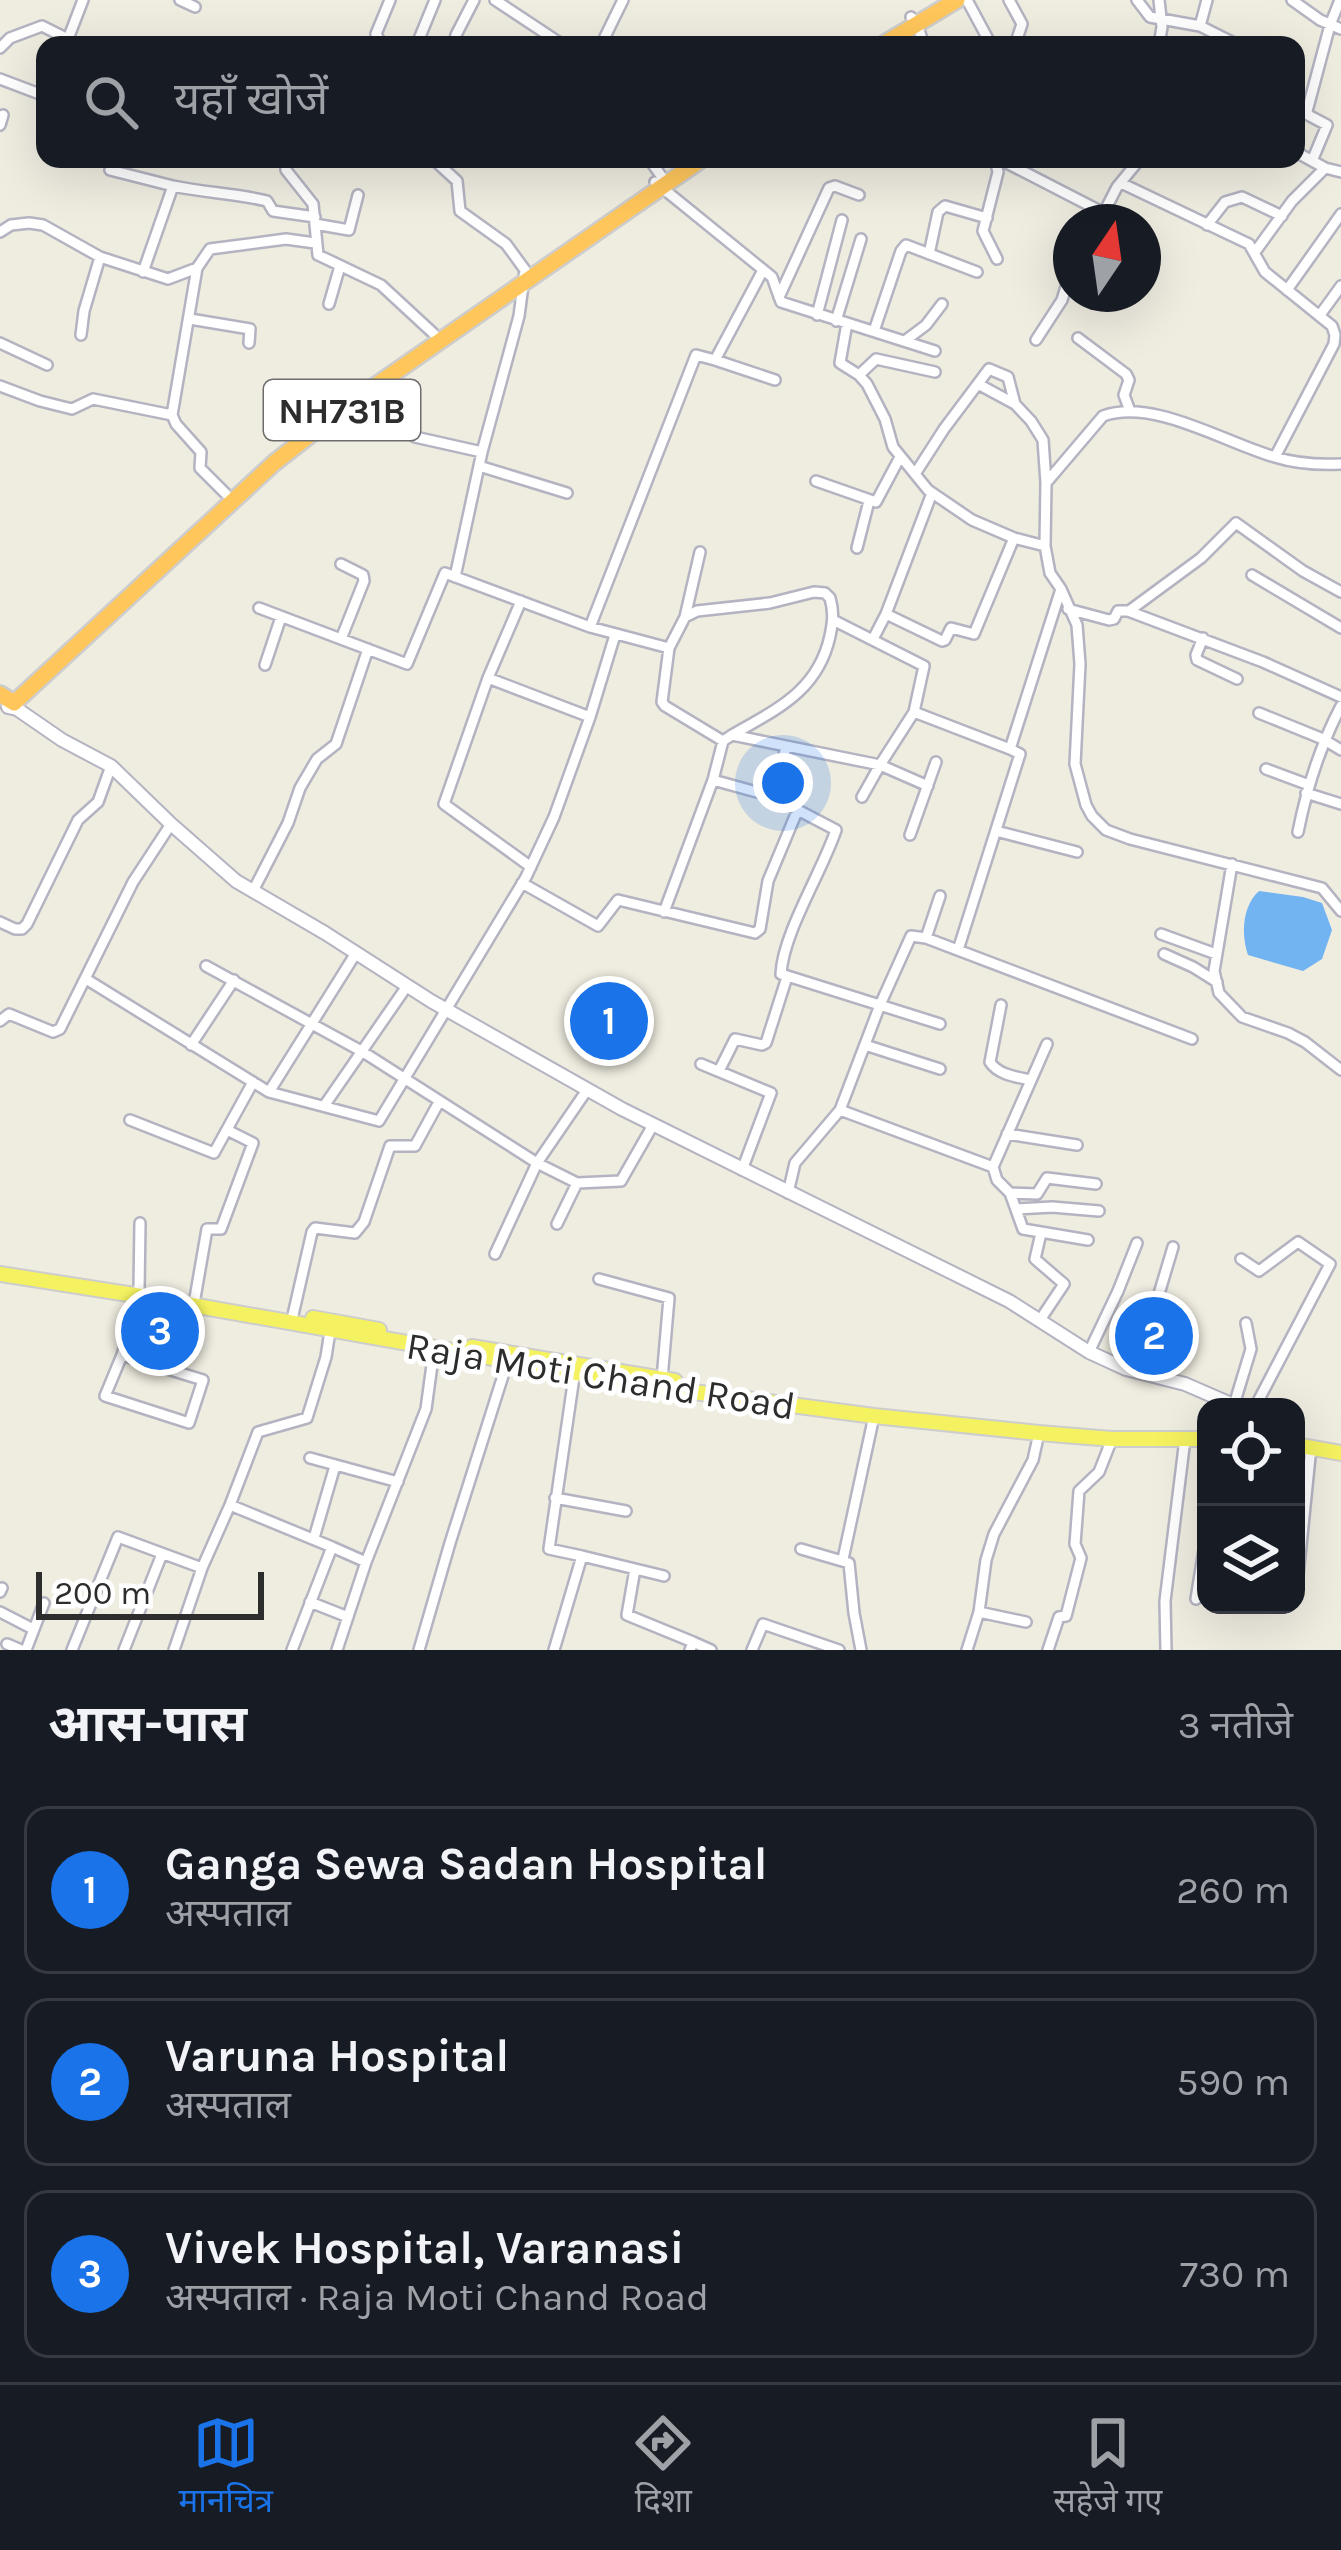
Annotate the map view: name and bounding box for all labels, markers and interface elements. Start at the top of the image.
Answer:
search box [36,36,1305,168]
icon: search [78,69,144,135]
text: यहाँ खोजें [174,73,328,125]
north arrow [1053,204,1161,312]
road number: NH731B [264,380,420,440]
your location [753,753,813,813]
pin: 1 [570,976,648,1066]
pin: 3 [121,1286,199,1376]
pin: 2 [1115,1291,1193,1381]
street label: Raja Moti Chand Road [403,1323,798,1429]
map controls [1197,1398,1305,1614]
button: locate [1197,1398,1305,1506]
button: layers [1197,1506,1305,1614]
scale bar [36,1566,264,1619]
text: 200 m [54,1574,151,1612]
text: आस-पास [48,1694,247,1754]
text: 3 नतीजे [1178,1702,1293,1748]
text: Ganga Sewa Sadan Hospital [165,1838,767,1890]
text: 1 [83,1867,97,1913]
text: 260 m [1176,1867,1290,1913]
text: अस्पताल [165,1890,291,1936]
text: Varuna Hospital [165,2030,509,2082]
text: 2 [78,2059,102,2105]
text: 590 m [1176,2059,1290,2105]
text: अस्पताल [165,2082,291,2128]
text: Vivek Hospital, Varanasi [165,2222,684,2274]
text: 3 [78,2251,102,2297]
text: 730 m [1180,2251,1290,2297]
text: अस्पताल · Raja Moti Chand Road [165,2274,709,2320]
tab: मानचित्र [179,2410,273,2525]
tab: दिशा [630,2410,696,2525]
tab: सहेजे गए [1053,2410,1162,2525]

